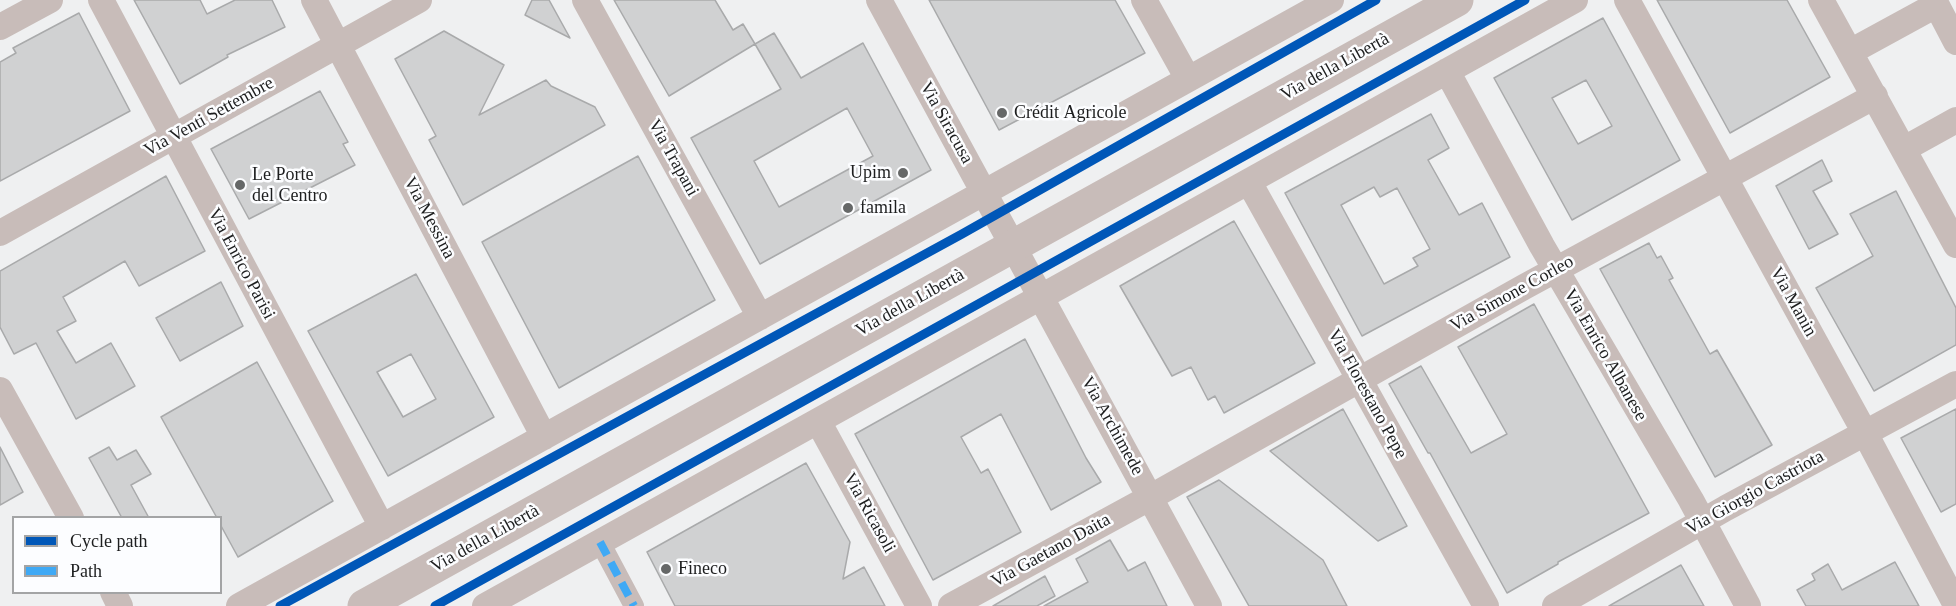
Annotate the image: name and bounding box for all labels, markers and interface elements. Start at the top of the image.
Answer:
street label: Via della Libertà [1277,28,1393,106]
street label: Via Venti Settembre [140,72,278,162]
street label: Via Siracusa [915,78,977,168]
place label: Crédit Agricole [1014,102,1126,124]
marker: Crédit Agricole [995,106,1009,120]
street label: Via Trapani [643,116,703,200]
place label: Upim [850,162,891,184]
place label: Le Porte del Centro [252,164,327,207]
marker: Upim [896,166,910,180]
street label: Via Messina [398,173,460,263]
marker: Le Porte del Centro [233,178,247,192]
place label: famila [860,197,906,219]
marker: famila [841,201,855,215]
street label: Via Enrico Parisi [203,205,279,323]
street label: Via Simone Corleo [1446,251,1578,337]
street label: Via Manin [1765,263,1821,341]
street label: Via della Libertà [852,264,968,342]
street label: Via Enrico Albanese [1558,285,1652,425]
street label: Via Florestano Pepe [1322,325,1412,463]
street label: Via Archimede [1076,373,1148,479]
street label: Via Giorgio Castriota [1682,446,1828,540]
street label: Via Ricasoli [838,469,900,557]
street label: Via della Libertà [427,500,543,578]
street label: Via Gaetano Daita [988,509,1114,593]
legend [12,516,222,594]
text: Cycle path [70,531,147,551]
place label: Fineco [678,558,727,580]
text: Path [70,561,102,581]
marker: Fineco [659,562,673,576]

